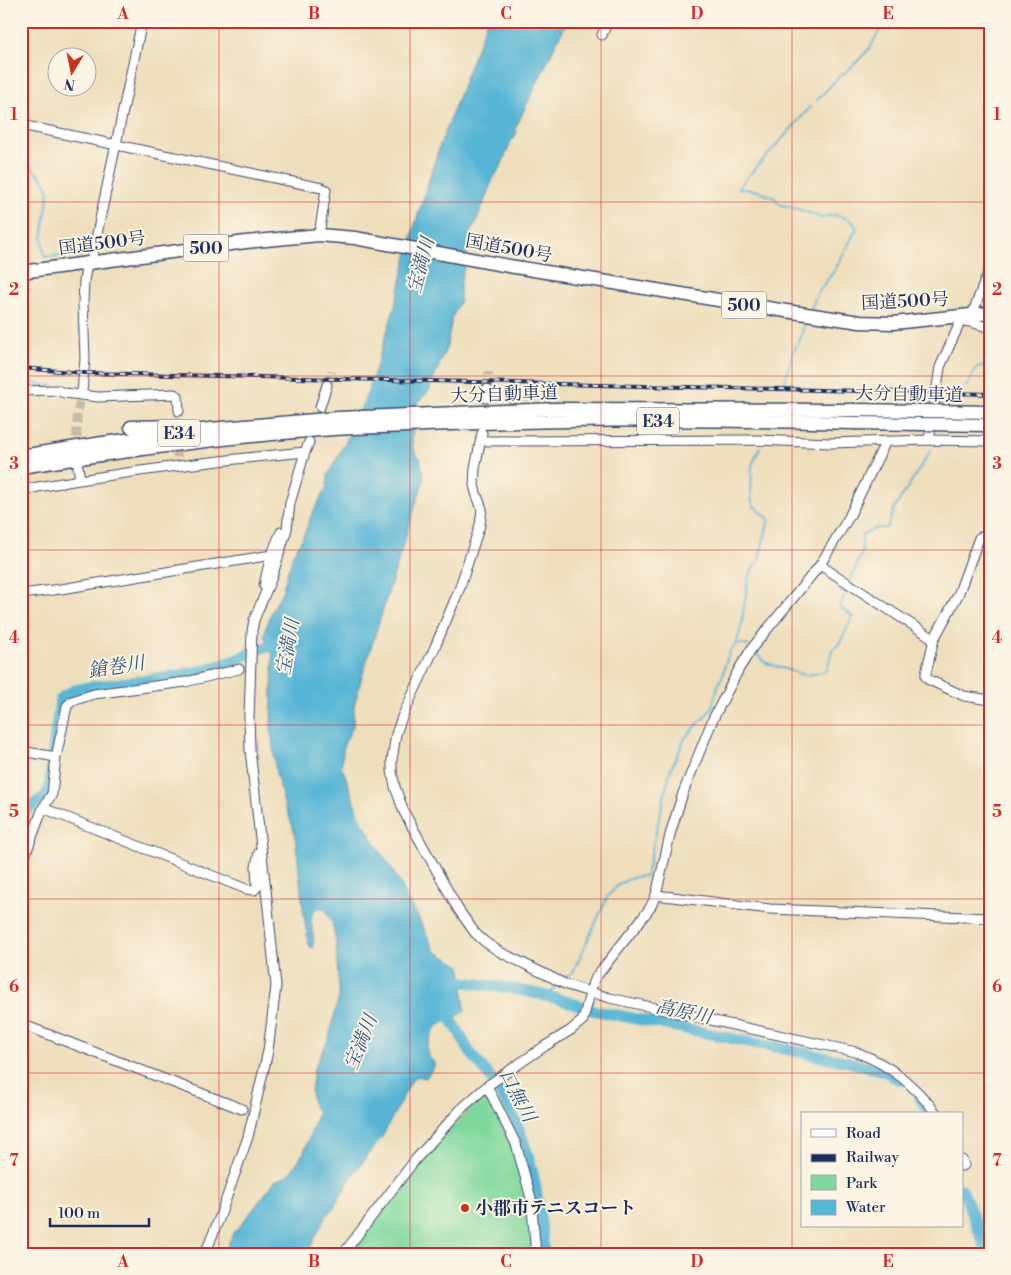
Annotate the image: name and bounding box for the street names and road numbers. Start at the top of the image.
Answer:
street label: 国道500号 [57,227,147,260]
street label: 国道500号 [464,230,554,267]
road number: 500 [184,234,228,262]
street label: 国道500号 [861,288,949,315]
road number: 500 [722,292,766,318]
street label: 大分自動車道 [450,381,558,408]
street label: 大分自動車道 [855,382,963,407]
road number: E34 [637,408,679,434]
road number: E34 [158,419,200,446]

